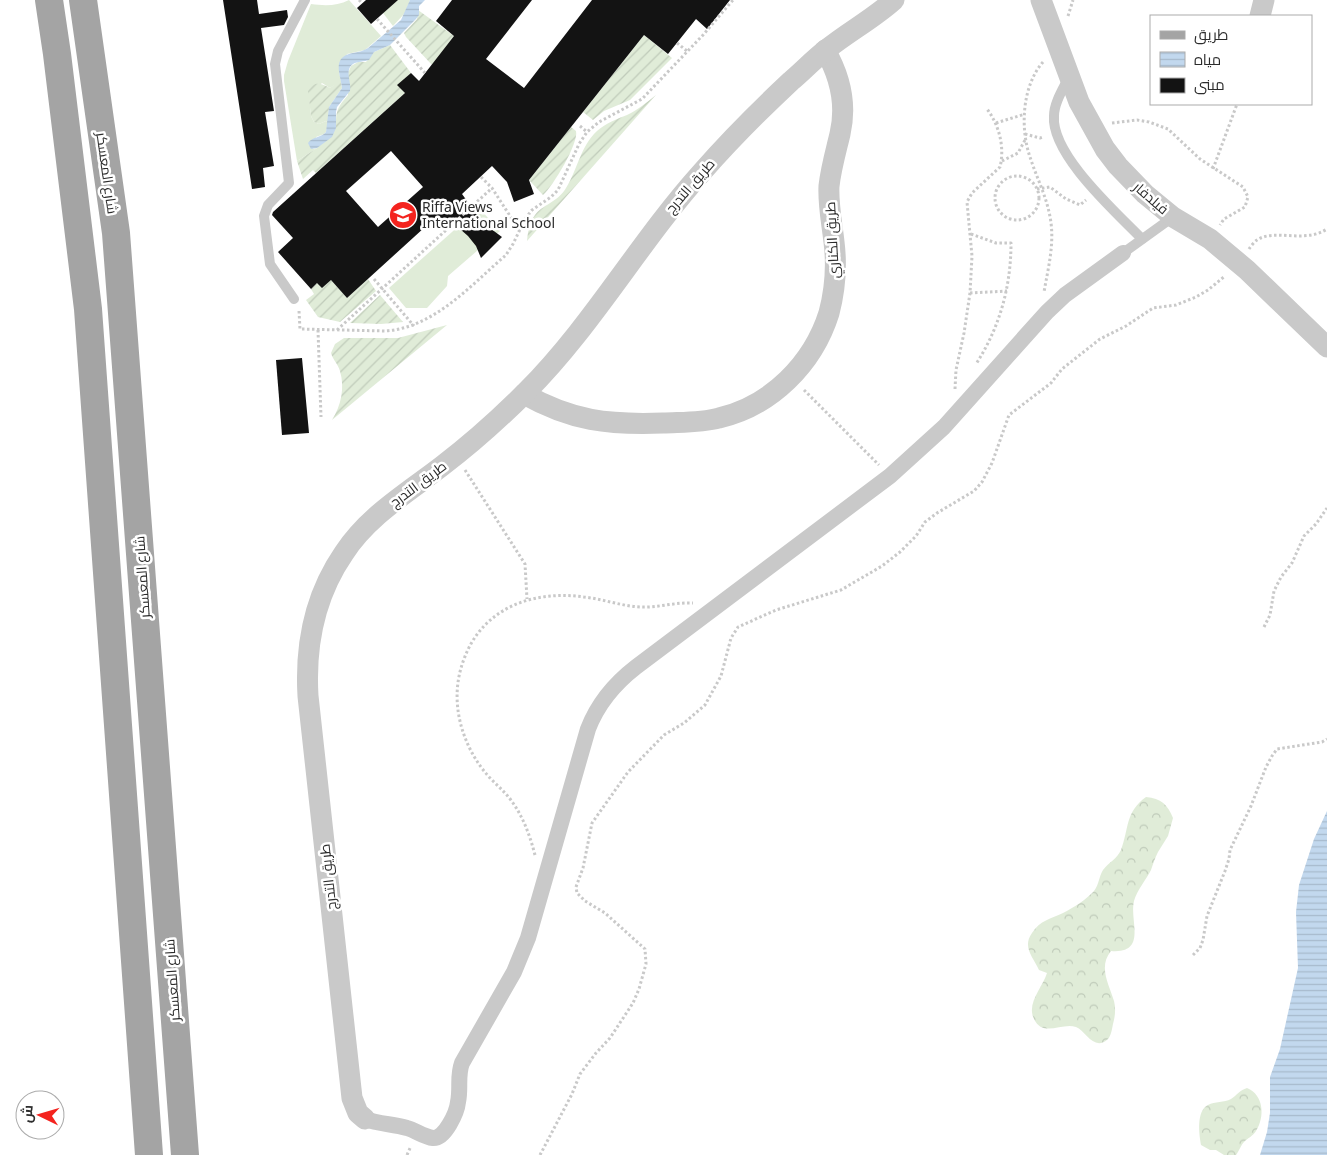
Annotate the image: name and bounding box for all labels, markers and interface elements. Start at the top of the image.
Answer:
legend [1150,15,1312,105]
text: طريق [1194,24,1228,45]
text: مياه [1194,49,1221,69]
text: مبنى [1194,74,1225,95]
street label: شارع المعسكر [92,130,123,215]
street label: طريق التدرج [661,154,719,217]
street label: فيلدفار [1129,176,1173,218]
place label: Riffa Views International School [422,197,555,232]
school or university icon: Riffa Views International School [388,200,418,230]
street label: طريق الكناري [820,201,846,279]
street label: طريق التدرج [385,456,450,511]
street label: شارع المعسكر [129,535,154,620]
street label: طريق التدرج [315,843,340,911]
street label: شارع المعسكر [159,938,184,1023]
north arrow [15,1090,65,1140]
text: ش [16,1104,37,1124]

